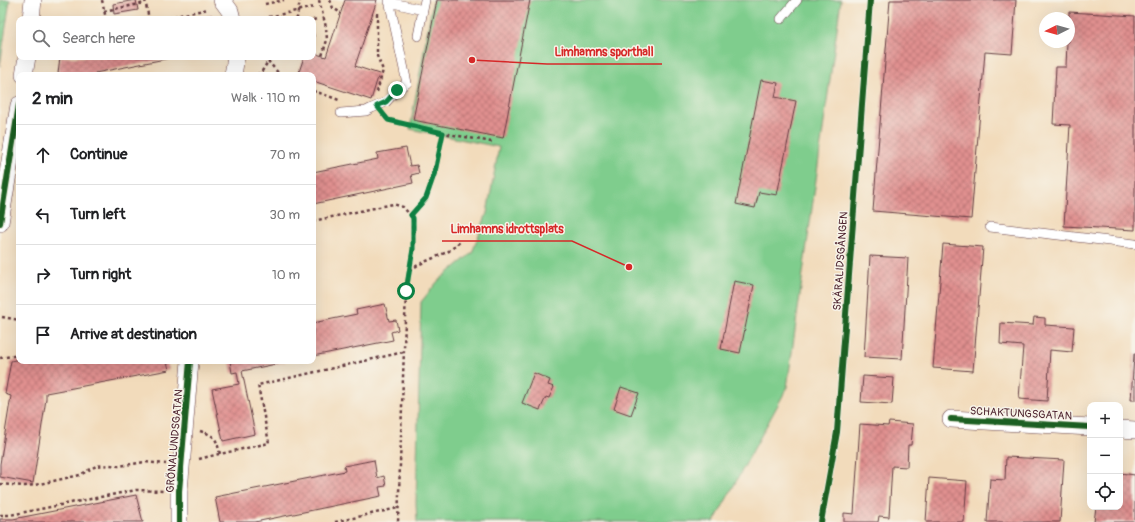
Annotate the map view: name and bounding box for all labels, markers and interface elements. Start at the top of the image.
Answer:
north arrow [1039,12,1075,48]
search box [16,16,316,60]
icon: search [30,27,52,49]
text: Search here [62,29,135,48]
callout: Limhamns sporthall [547,40,662,64]
text: Limhamns sporthall [554,45,654,60]
route end [388,81,406,99]
text: 2 min [32,88,73,109]
text: Walk · 110 m [231,90,300,106]
icon: ahead [32,144,54,166]
text: Continue [70,145,128,164]
text: 70 m [270,147,300,163]
icon: left [32,204,54,226]
text: Turn left [70,205,126,224]
text: 30 m [270,207,300,223]
street label: SKÄRALIDSGÅNGEN [830,211,850,311]
callout: Limhamns idrottsplats [442,217,572,241]
text: Limhamns idrottsplats [450,222,564,237]
icon: right [32,264,54,286]
text: Turn right [70,265,131,284]
text: 10 m [272,267,300,283]
route start [397,282,415,300]
icon: arrive [32,324,54,346]
text: Arrive at destination [70,325,197,344]
street label: GRÖNALUNDSGATAN [163,389,185,493]
map controls [1087,402,1123,510]
button: + [1087,402,1123,438]
street label: SCHAKTUNGSGATAN [970,404,1072,423]
button: − [1087,438,1123,474]
button: locate [1087,474,1123,510]

